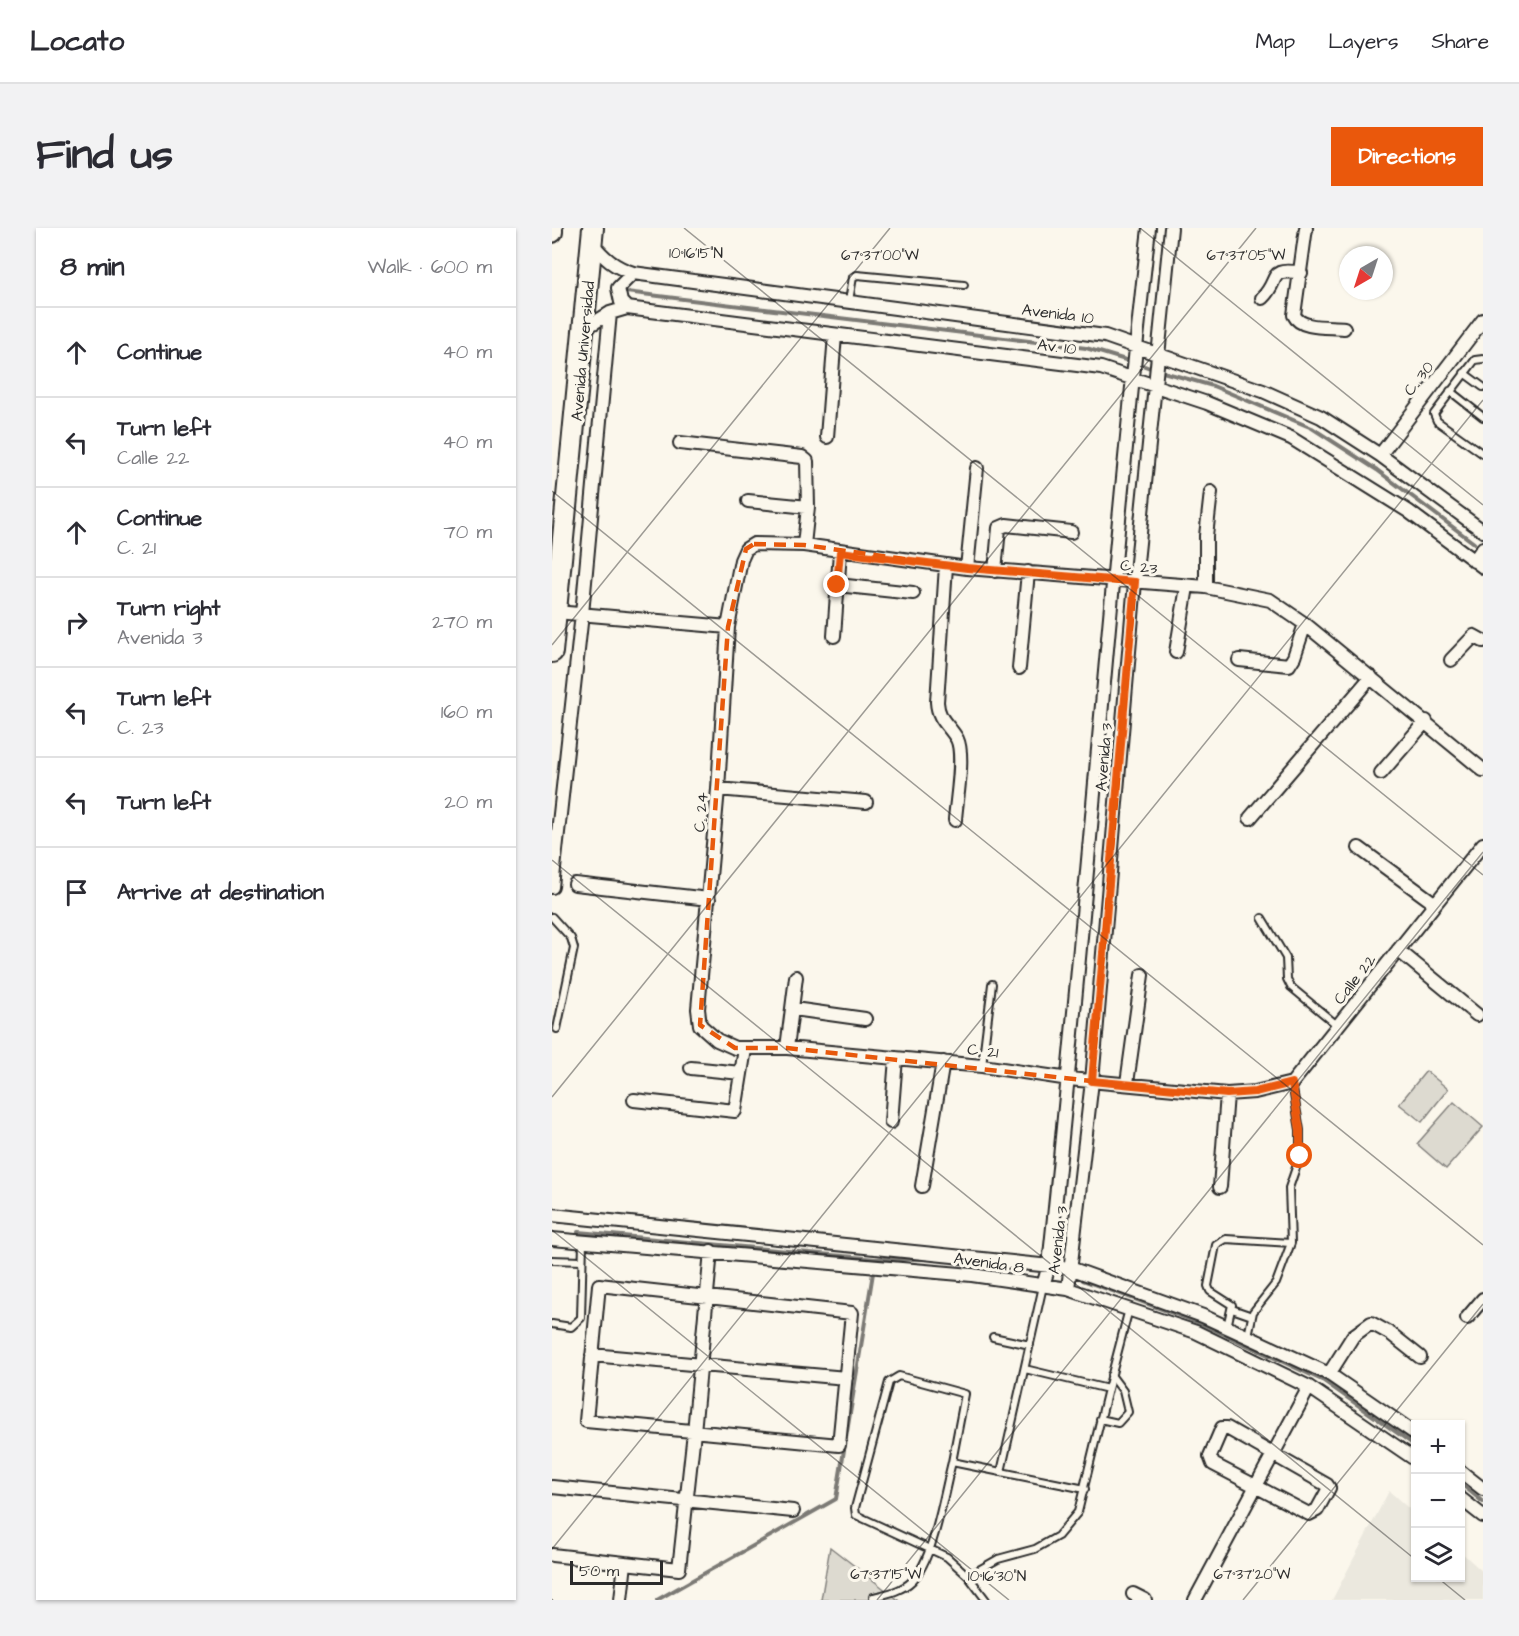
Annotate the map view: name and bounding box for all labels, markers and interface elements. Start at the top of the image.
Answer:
text: Locato [30,22,124,61]
text: Map [1255,27,1295,56]
text: Layers [1328,27,1398,56]
text: Share [1431,27,1489,56]
text: Find us [36,127,173,185]
button: Directions [1331,127,1483,186]
text: 10°16'15"N [669,243,723,264]
text: 67°37'00"W [841,245,919,266]
text: 67°37'05"W [1207,245,1285,266]
north arrow [1339,246,1393,300]
text: 8 min [60,249,124,285]
text: Walk · 600 m [367,253,492,281]
street label: Avenida Universidad [566,280,600,422]
street label: Avenida 10 [1021,299,1095,329]
street label: Av. 10 [1036,334,1078,360]
icon: ahead [60,336,93,369]
text: Continue [117,337,202,368]
text: 40 m [442,338,492,366]
street label: C. 30 [1399,357,1439,400]
text: Turn left [117,413,211,444]
icon: left [60,426,93,459]
text: 40 m [442,428,492,456]
text: Calle 22 [117,444,189,472]
text: Continue [117,503,202,534]
icon: ahead [60,516,93,549]
text: 70 m [444,518,492,546]
text: C. 21 [117,534,156,562]
street label: C. 23 [1119,554,1159,580]
route end [823,571,849,597]
text: Turn right [117,593,220,624]
icon: right [60,606,93,639]
text: 270 m [432,608,492,636]
text: Avenida 3 [117,624,203,652]
text: Turn left [117,683,211,714]
icon: left [60,696,93,729]
text: 160 m [441,698,492,726]
text: C. 23 [117,714,164,742]
street label: Avenida 3 [1090,722,1118,792]
icon: left [60,786,93,819]
text: Turn left [117,787,211,818]
text: 20 m [444,788,492,816]
street label: C. 24 [688,791,714,833]
icon: arrive [60,876,93,909]
text: Arrive at destination [117,877,324,908]
street label: Calle 22 [1328,950,1381,1009]
street label: C. 21 [966,1038,1000,1064]
route start [1286,1142,1312,1168]
street label: Avenida 3 [1043,1205,1073,1275]
street label: Avenida 8 [952,1247,1025,1279]
map controls [1411,1420,1465,1582]
button: + [1411,1420,1465,1474]
button: − [1411,1474,1465,1528]
button: layers [1411,1528,1465,1582]
scale bar [570,1558,663,1586]
text: 50 m [579,1560,619,1582]
text: 67°37'15"W [850,1564,922,1585]
text: 67°37'20"W [1214,1564,1290,1585]
text: 10°16'30"N [968,1566,1026,1587]

